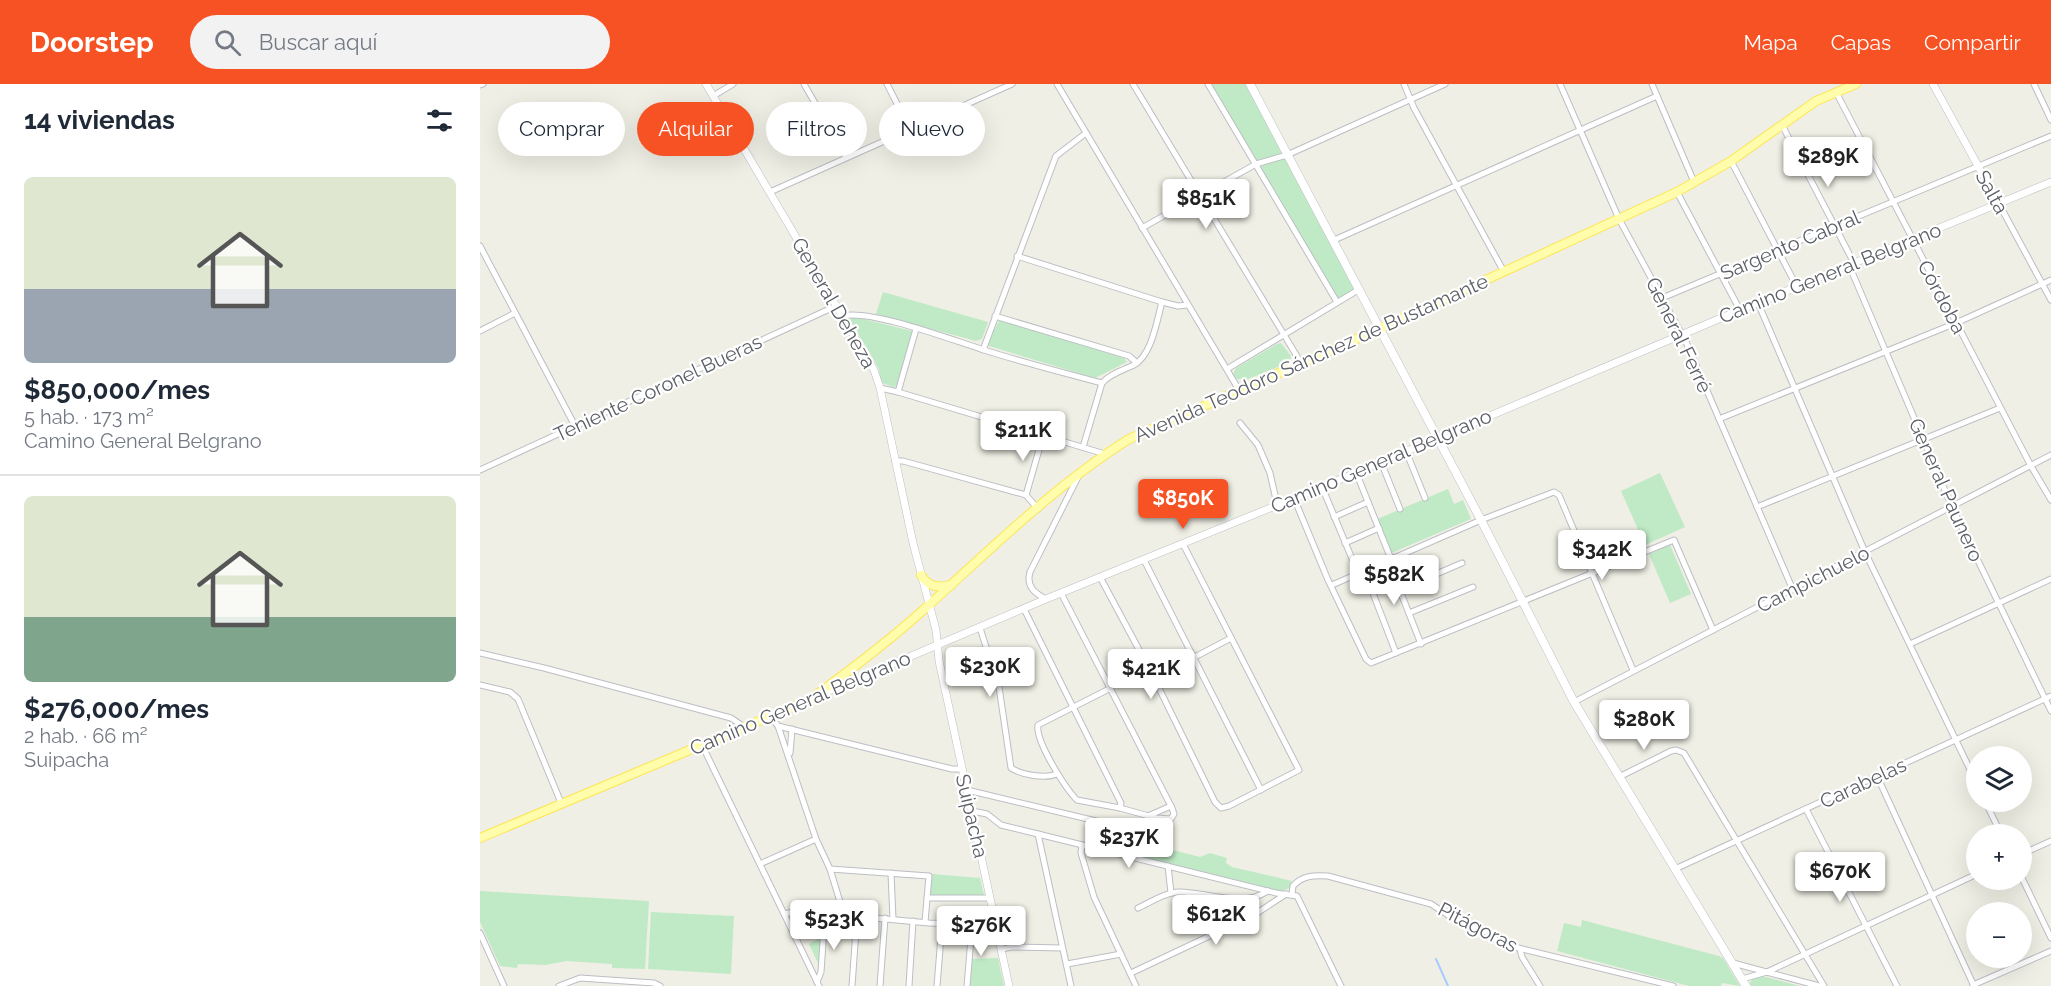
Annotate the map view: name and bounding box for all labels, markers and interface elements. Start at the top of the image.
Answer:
search box [190,15,610,69]
text: Doorstep [30,26,154,59]
icon: search [211,26,244,59]
text: Buscar aquí [259,29,377,55]
text: Mapa [1743,30,1798,55]
text: Capas [1831,30,1891,55]
text: Compartir [1924,30,2021,55]
chip: Comprar [498,102,625,156]
chip: Alquilar [637,102,754,156]
chip: Filtros [766,102,867,156]
chip: Nuevo [879,102,985,156]
icon: filters [423,104,456,137]
text: 14 viviendas [24,105,175,135]
pin: $289K [1786,137,1870,188]
text: $289K [1797,144,1859,168]
street label: Salta [1970,166,2014,218]
pin: $851K [1164,179,1248,230]
text: $851K [1176,186,1236,210]
street label: Sargento Cabral [1717,205,1864,285]
icon: home [186,216,294,324]
street label: Camino General Belgrano [1715,217,1945,329]
street label: General Deheza [787,233,881,373]
street label: Córdoba [1913,256,1971,338]
street label: Avenida Teodoro Sánchez de Bustamante [1130,269,1492,447]
street label: General Ferré [1641,273,1717,397]
street label: Teniente Coronel Bueras [550,329,766,447]
text: $850,000/mes [24,375,210,405]
street label: Camino General Belgrano [1267,403,1495,518]
text: 5 hab. · 173 m² [24,405,154,429]
pin: $211K [981,411,1065,462]
street label: General Paunero [1904,415,1988,565]
text: $211K [994,418,1052,442]
text: Camino General Belgrano [24,429,262,453]
pin: $850K [1141,479,1225,530]
text: $850K [1152,486,1214,510]
pin: $342K [1560,530,1644,581]
icon: home [186,535,294,643]
text: $342K [1572,537,1632,561]
street label: Campichuelo [1753,540,1873,618]
pin: $582K [1352,555,1436,606]
text: $582K [1364,562,1424,586]
street label: Camino General Belgrano [686,645,914,760]
pin: $230K [948,647,1032,698]
pin: $421K [1109,649,1193,700]
text: $230K [960,654,1020,678]
text: $421K [1122,656,1180,680]
text: $276,000/mes [24,694,209,724]
pin: $280K [1602,700,1686,751]
text: $280K [1613,707,1675,731]
text: 2 hab. · 66 m² [24,724,148,748]
map controls [1966,746,2032,968]
button: layers [1966,746,2032,812]
text: Suipacha [24,748,109,772]
street label: Carabelas [1816,753,1910,813]
street label: Suipacha [951,772,993,860]
pin: $237K [1087,818,1171,869]
button: + [1966,824,2032,890]
text: $237K [1099,825,1159,849]
pin: $670K [1798,852,1882,903]
text: $670K [1809,859,1871,883]
pin: $612K [1174,895,1258,946]
street label: Pitágoras [1434,897,1522,957]
pin: $523K [792,900,876,951]
text: $612K [1186,902,1246,926]
button: − [1966,902,2032,968]
pin: $276K [939,906,1023,957]
text: $523K [804,907,864,931]
text: $276K [951,913,1011,937]

